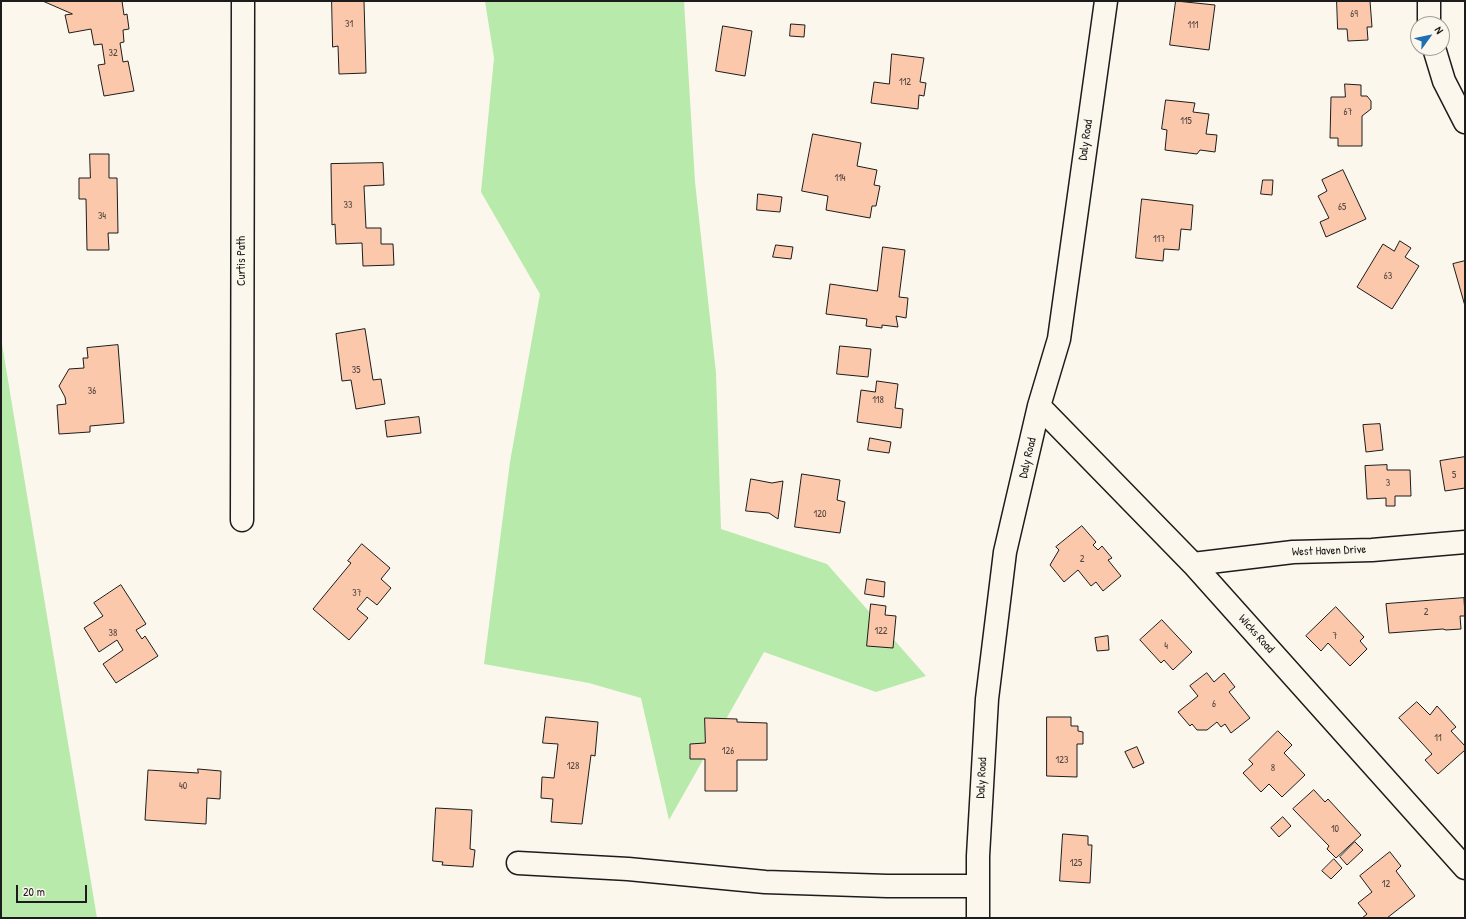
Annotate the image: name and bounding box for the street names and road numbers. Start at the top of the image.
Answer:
street label: Daly Road [1076,119,1096,161]
street label: Curtis Path [235,236,249,286]
street label: Daly Road [1016,436,1040,480]
street label: West Haven Drive [1292,543,1366,559]
street label: Wicks Road [1235,612,1277,656]
street label: Daly Road [974,757,990,799]

